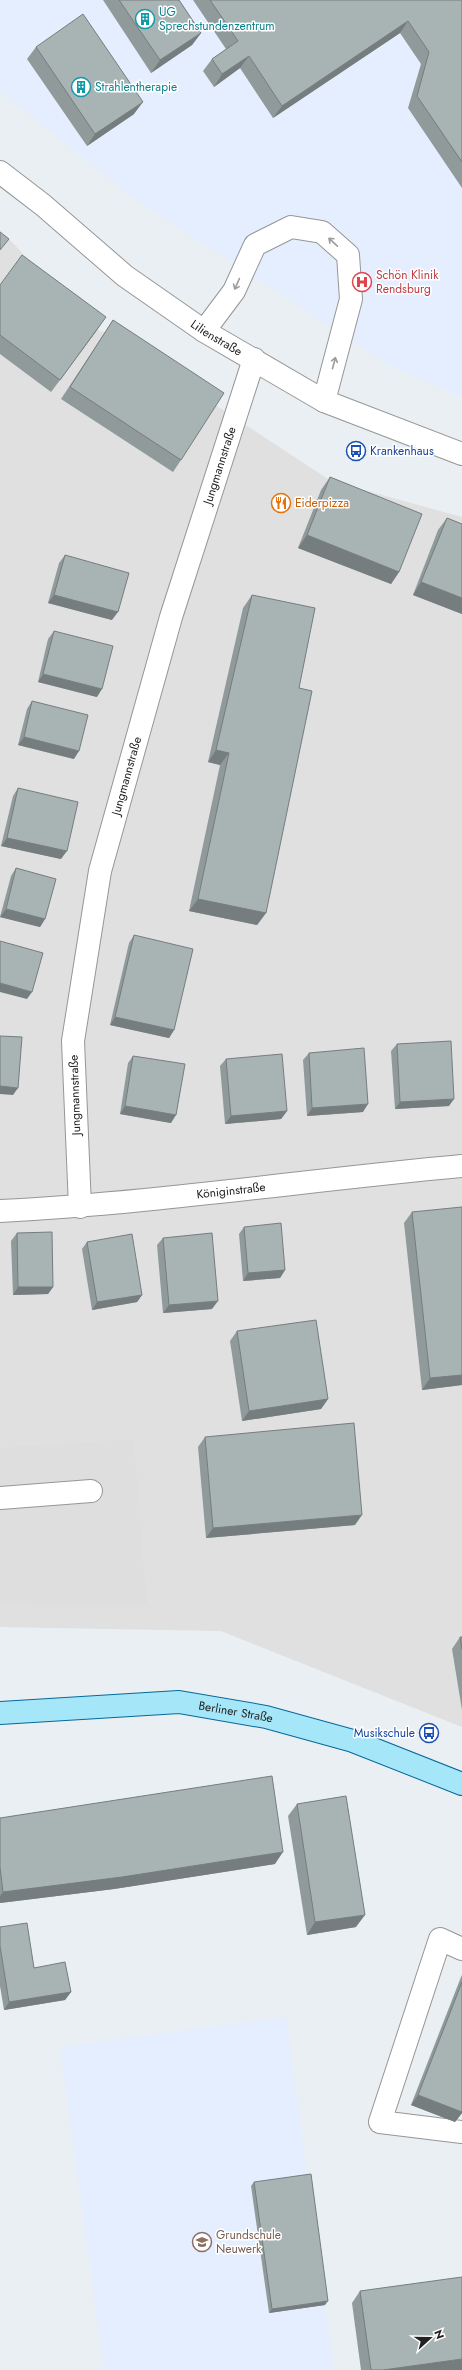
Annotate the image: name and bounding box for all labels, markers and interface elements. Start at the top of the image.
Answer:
place label: UG Sprechstundenzentrum [159,3,275,35]
building icon: UG Sprechstundenzentrum [134,8,156,30]
building icon: Strahlentherapie [70,76,92,98]
place label: Strahlentherapie [95,78,177,96]
one-way arrow [328,237,338,247]
place label: Schön Klinik Rendsburg [376,266,439,298]
hospital icon: Schön Klinik Rendsburg [351,271,373,293]
one-way arrow [233,278,240,290]
street label: Lilienstraße [187,315,246,360]
one-way arrow [331,357,339,370]
street label: Jungmannstraße [198,424,241,509]
bus stop icon: Krankenhaus [345,440,367,462]
place label: Krankenhaus [370,442,434,460]
restaurant icon: Eiderpizza [270,492,292,514]
place label: Eiderpizza [295,494,349,512]
street label: Jungmannstraße [107,735,146,819]
street label: Jungmannstraße [65,1054,85,1138]
street label: Königinstraße [196,1178,267,1203]
street label: Berliner Straße [197,1697,275,1728]
bus stop icon: Musikschule [418,1722,440,1744]
place label: Musikschule [354,1724,415,1742]
place label: Grundschule Neuwerk [216,2226,281,2258]
school or university icon: Grundschule Neuwerk [191,2231,213,2253]
north arrow [410,2318,450,2358]
text: N [430,2327,448,2341]

